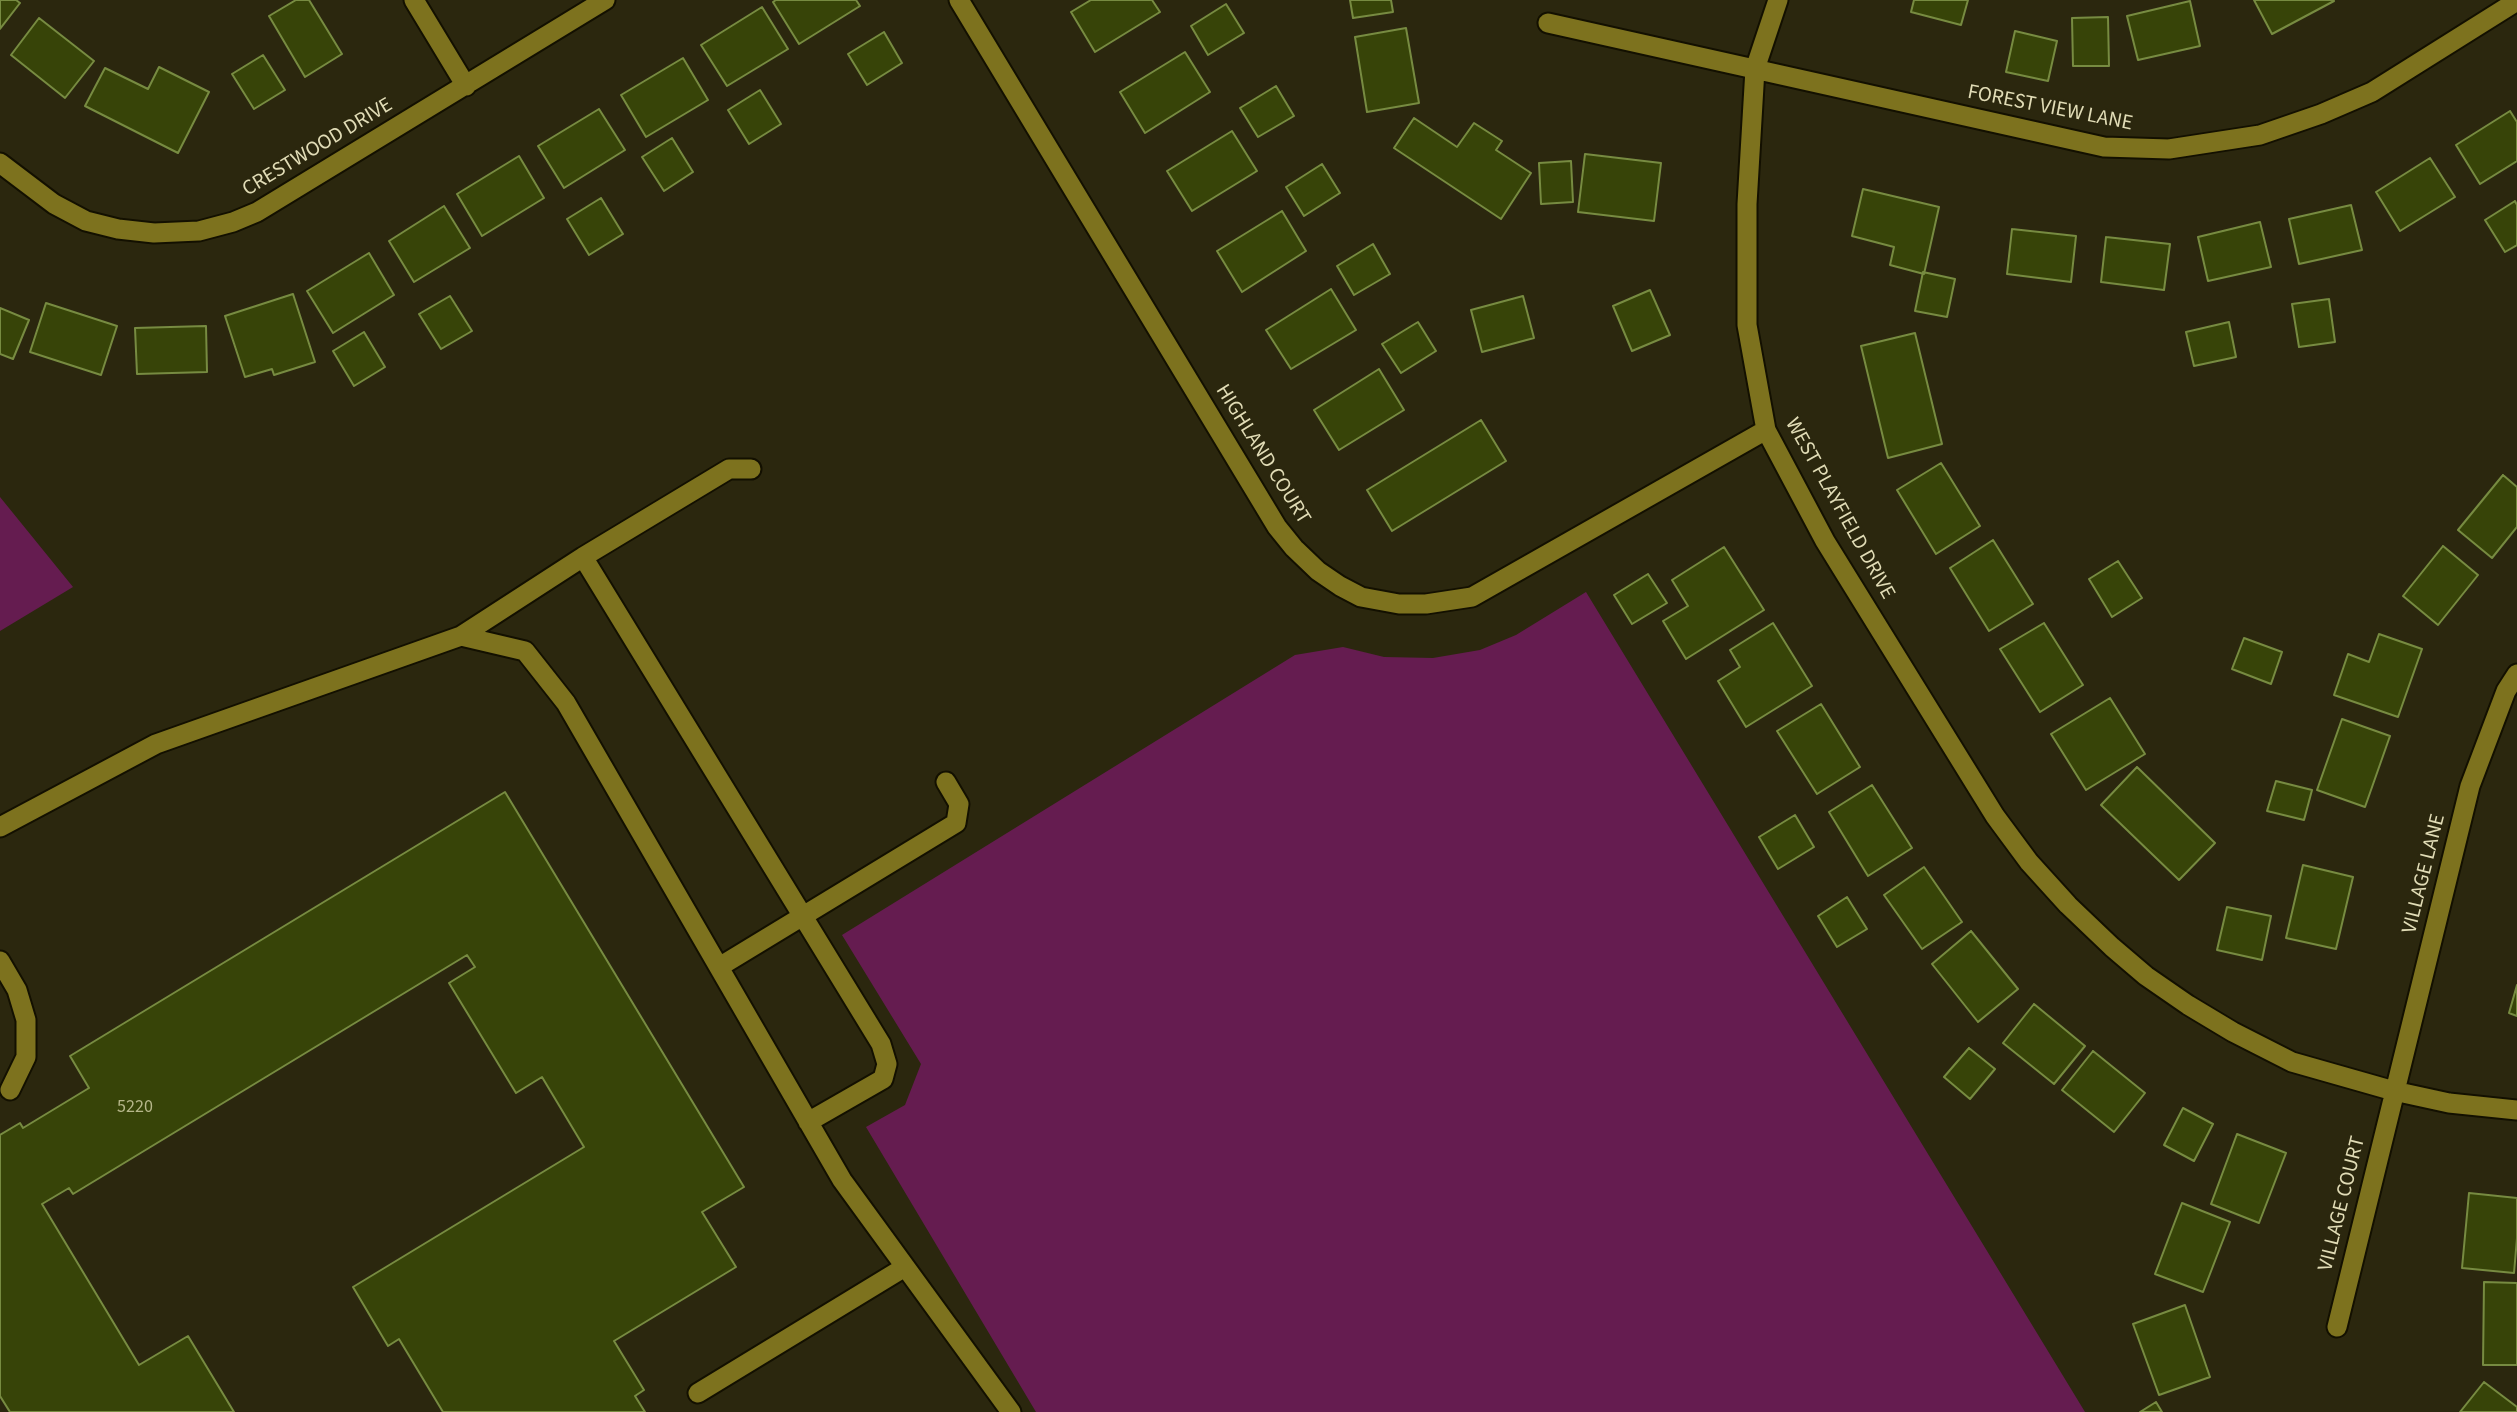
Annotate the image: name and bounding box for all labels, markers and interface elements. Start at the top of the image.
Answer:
street label: FOREST VIEW LANE [1965,81,2135,137]
street label: CRESTWOOD DRIVE [238,93,398,203]
street label: HIGHLAND COURT [1209,380,1315,530]
street label: WEST PLAYFIELD DRIVE [1779,414,1899,604]
street label: VILLAGE LANE [2398,812,2452,936]
house number: 5220 [117,1097,153,1119]
street label: VILLAGE COURT [2314,1134,2372,1274]

